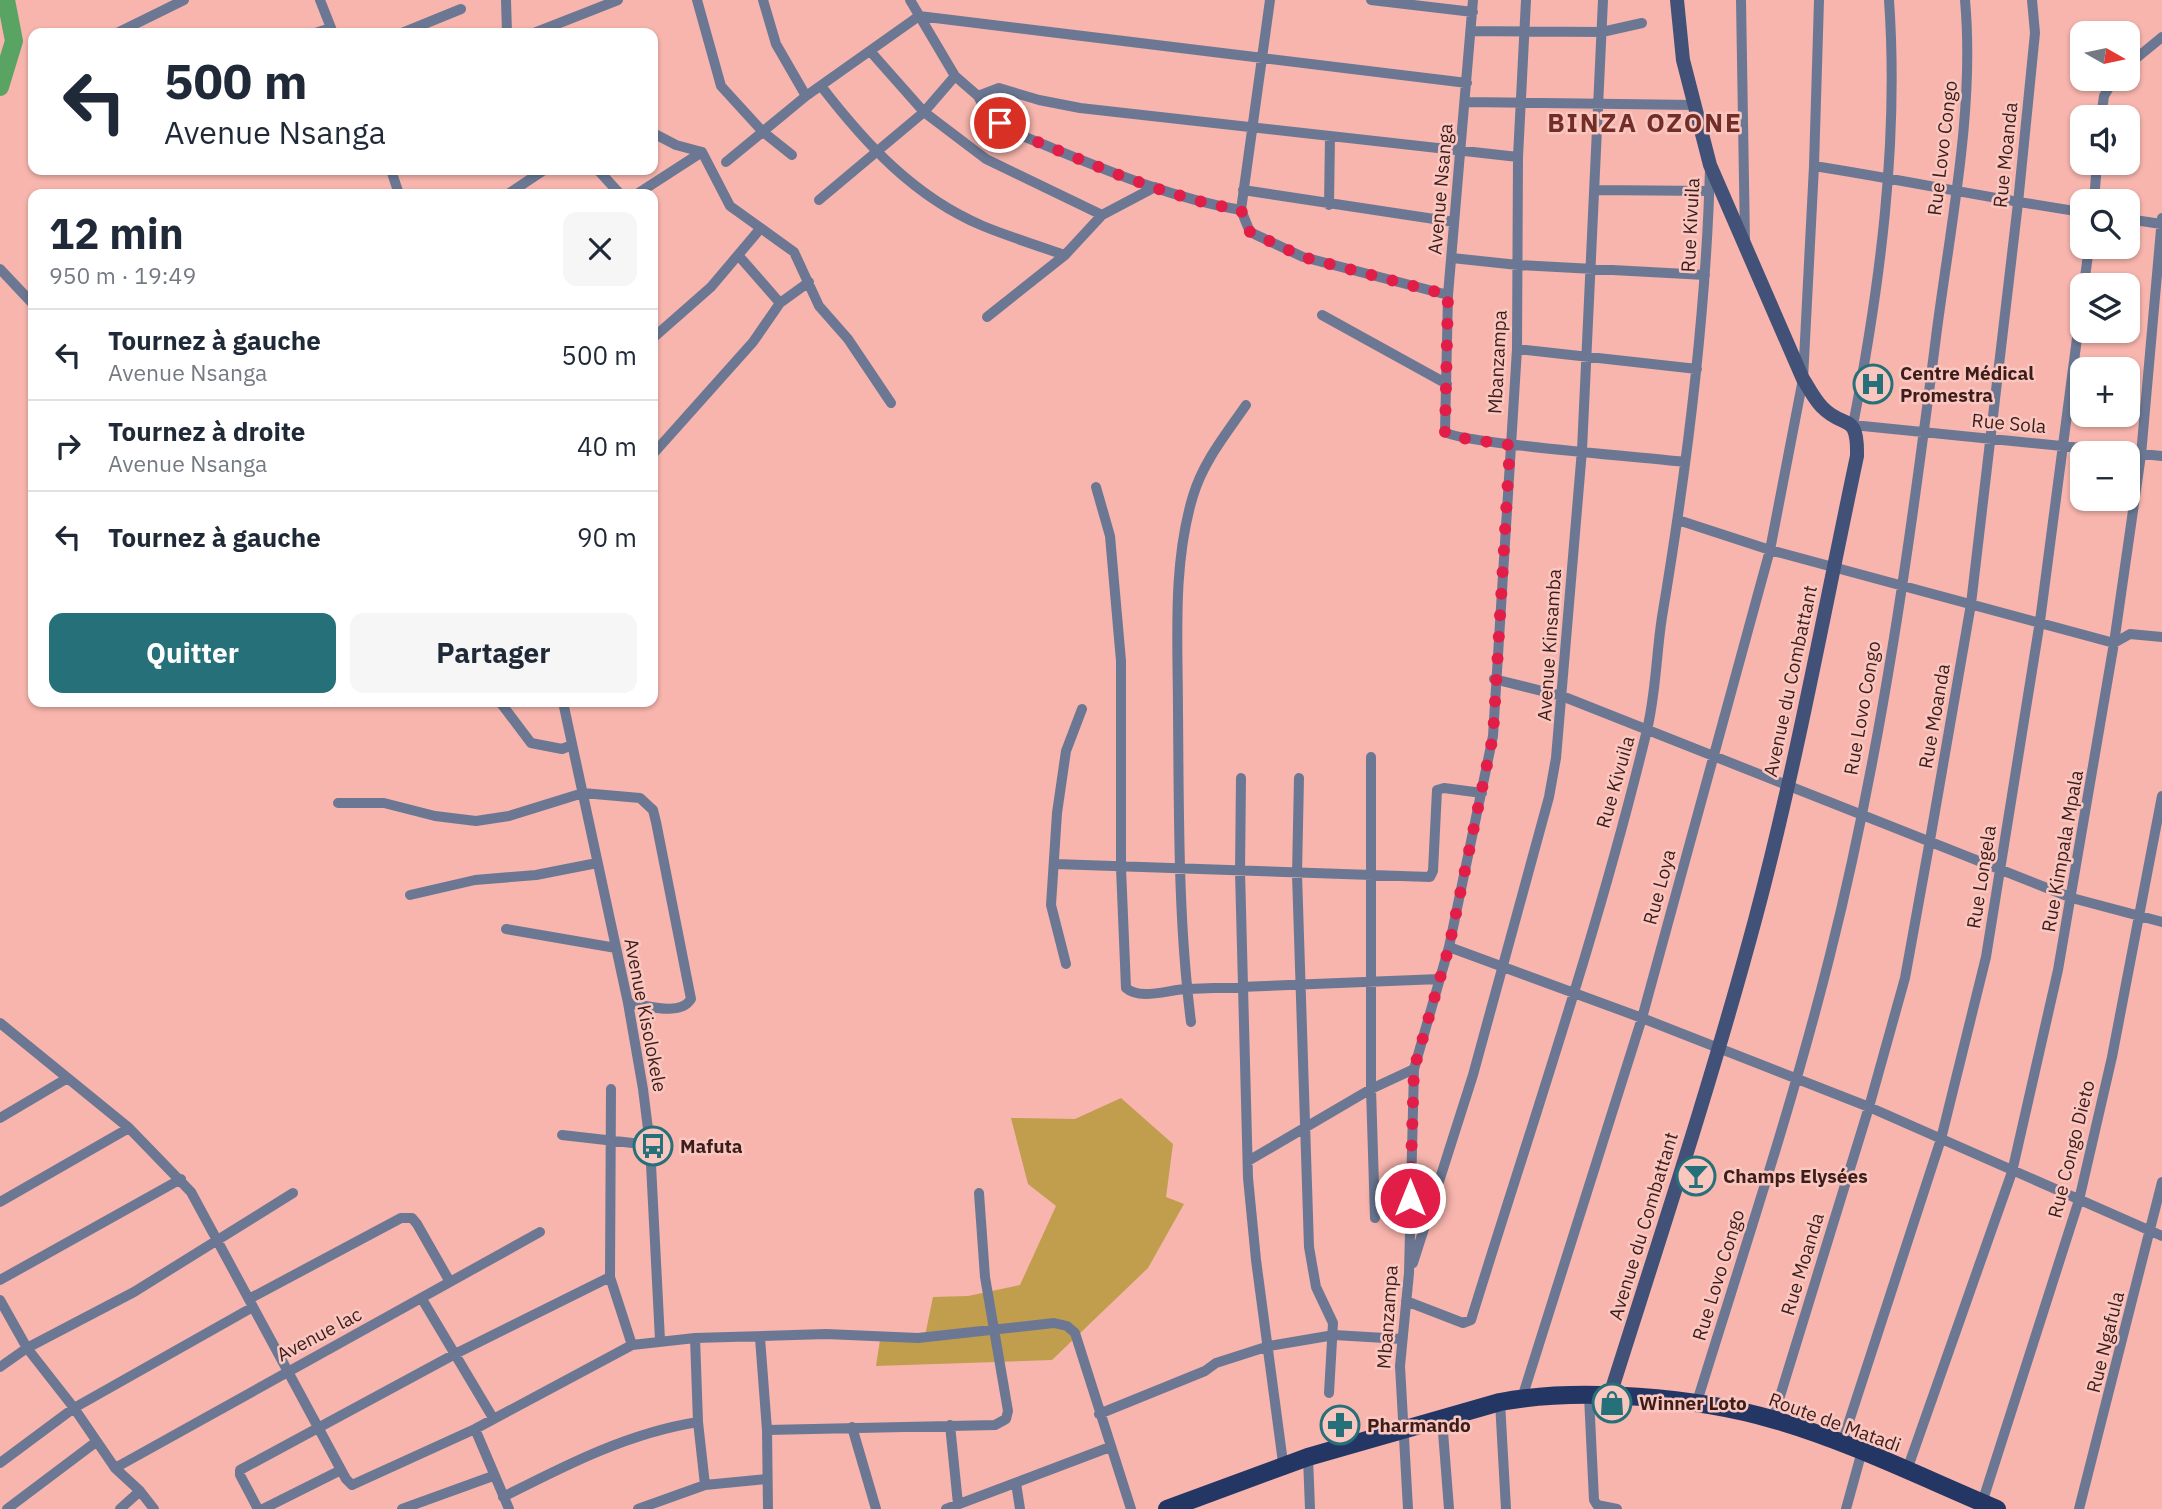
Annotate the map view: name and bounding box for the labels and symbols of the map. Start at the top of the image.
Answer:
north arrow [2070,21,2140,91]
street label: Rue Lovo Congo [1922,79,1962,217]
pin [970,93,1030,153]
street label: Rue Moanda [1988,101,2022,209]
district label: BINZA OZONE [1547,105,1743,139]
street label: Avenue Nsanga [1422,122,1458,256]
street label: Rue Kivuila [1676,177,1704,273]
street label: Mbanzampa [1482,309,1512,415]
place label: Centre Médical Promestra [1900,361,2034,407]
hospital icon: Centre Médical Promestra [1852,363,1894,405]
street label: Rue Sola [1971,408,2047,438]
street label: Avenue Kinsamba [1532,568,1566,722]
street label: Avenue du Combattant [1758,583,1822,779]
street label: Rue Lovo Congo [1838,639,1886,777]
street label: Rue Moanda [1913,662,1955,770]
street label: Rue Kivuila [1590,733,1640,831]
street label: Rue Kimpala Mpala [2036,768,2088,934]
street label: Rue Longela [1961,824,2001,930]
street label: Rue Loya [1637,847,1681,927]
street label: Avenue Kisolokele [619,936,673,1094]
street label: Rue Congo Dieto [2042,1078,2100,1220]
bus stop icon: Mafuta [632,1125,674,1167]
street label: Avenue du Combattant [1603,1129,1683,1323]
place label: Mafuta [680,1134,743,1158]
bar icon: Champs Elysées [1675,1155,1717,1197]
position arrow [1373,1161,1447,1235]
place label: Champs Elysées [1723,1164,1868,1188]
street label: Rue Lovo Congo [1687,1207,1749,1343]
street label: Rue Moanda [1775,1210,1829,1318]
street label: Mbanzampa [1371,1264,1403,1370]
street label: Rue Ngafula [2081,1289,2129,1395]
street label: Avenue lac [272,1301,366,1366]
shop icon: Winner Loto [1591,1382,1633,1424]
street label: Route de Matadi [1766,1387,1904,1457]
place label: Winner Loto [1639,1391,1747,1415]
pharmacy icon: Pharmando [1319,1404,1361,1446]
place label: Pharmando [1367,1413,1471,1437]

